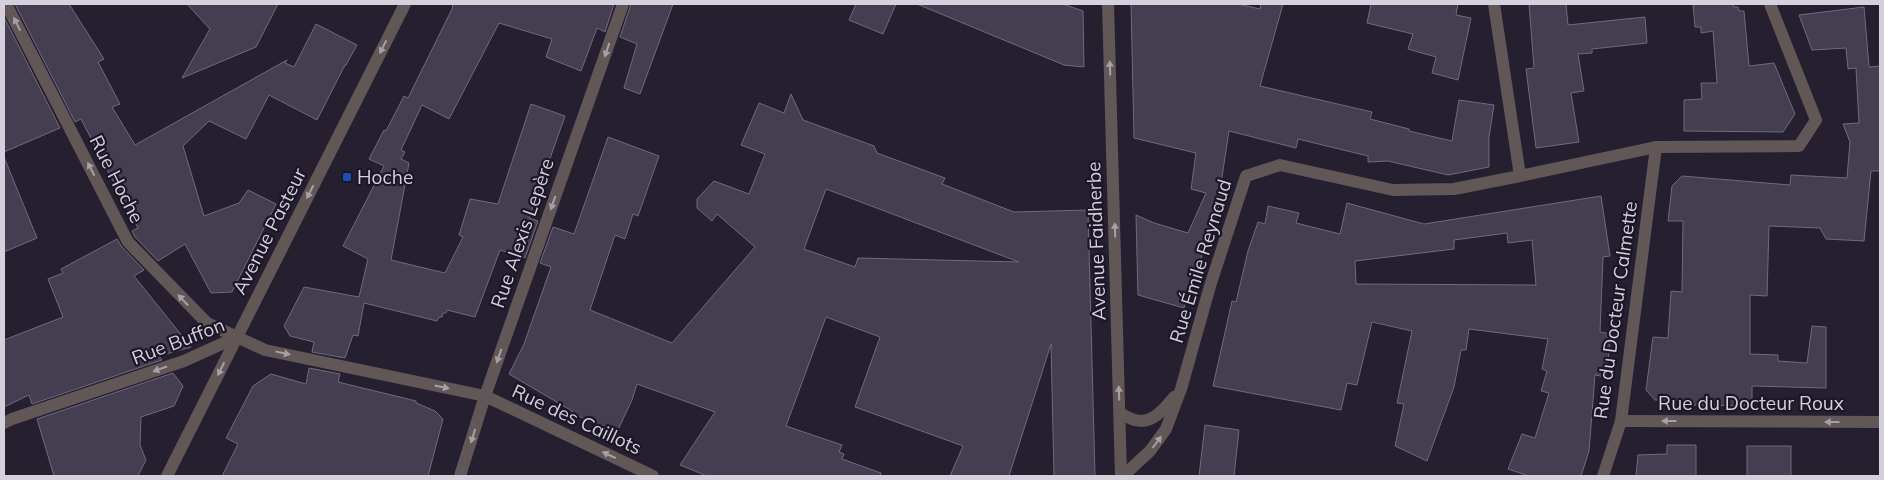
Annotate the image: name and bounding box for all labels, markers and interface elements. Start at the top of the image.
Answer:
one-way arrow [13,17,21,31]
one-way arrow [379,40,387,54]
one-way arrow [602,42,610,57]
one-way arrow [1106,59,1114,75]
street label: Rue Hoche [85,131,149,227]
street label: Rue Alexis Lepère [485,155,559,311]
one-way arrow [87,161,95,176]
street label: Avenue Faidherbe [1081,161,1111,321]
street label: Avenue Pasteur [227,164,311,298]
place label: Hoche [357,165,413,189]
marker: Hoche [341,171,353,183]
street label: Rue Émile Reynaud [1164,176,1236,346]
one-way arrow [306,185,314,199]
one-way arrow [549,196,557,211]
street label: Rue du Docteur Calmette [1588,199,1642,421]
one-way arrow [1111,222,1119,238]
one-way arrow [177,295,189,307]
street label: Rue Buffon [128,312,228,370]
one-way arrow [495,349,502,364]
one-way arrow [275,350,291,358]
one-way arrow [217,362,225,376]
one-way arrow [152,365,167,373]
street label: Rue des Caillots [508,379,646,459]
one-way arrow [434,383,450,391]
one-way arrow [1115,384,1123,400]
street label: Rue du Docteur Roux [1658,391,1844,415]
one-way arrow [1661,417,1677,425]
one-way arrow [1823,418,1839,426]
one-way arrow [468,429,476,444]
one-way arrow [1152,435,1162,449]
one-way arrow [602,451,616,459]

